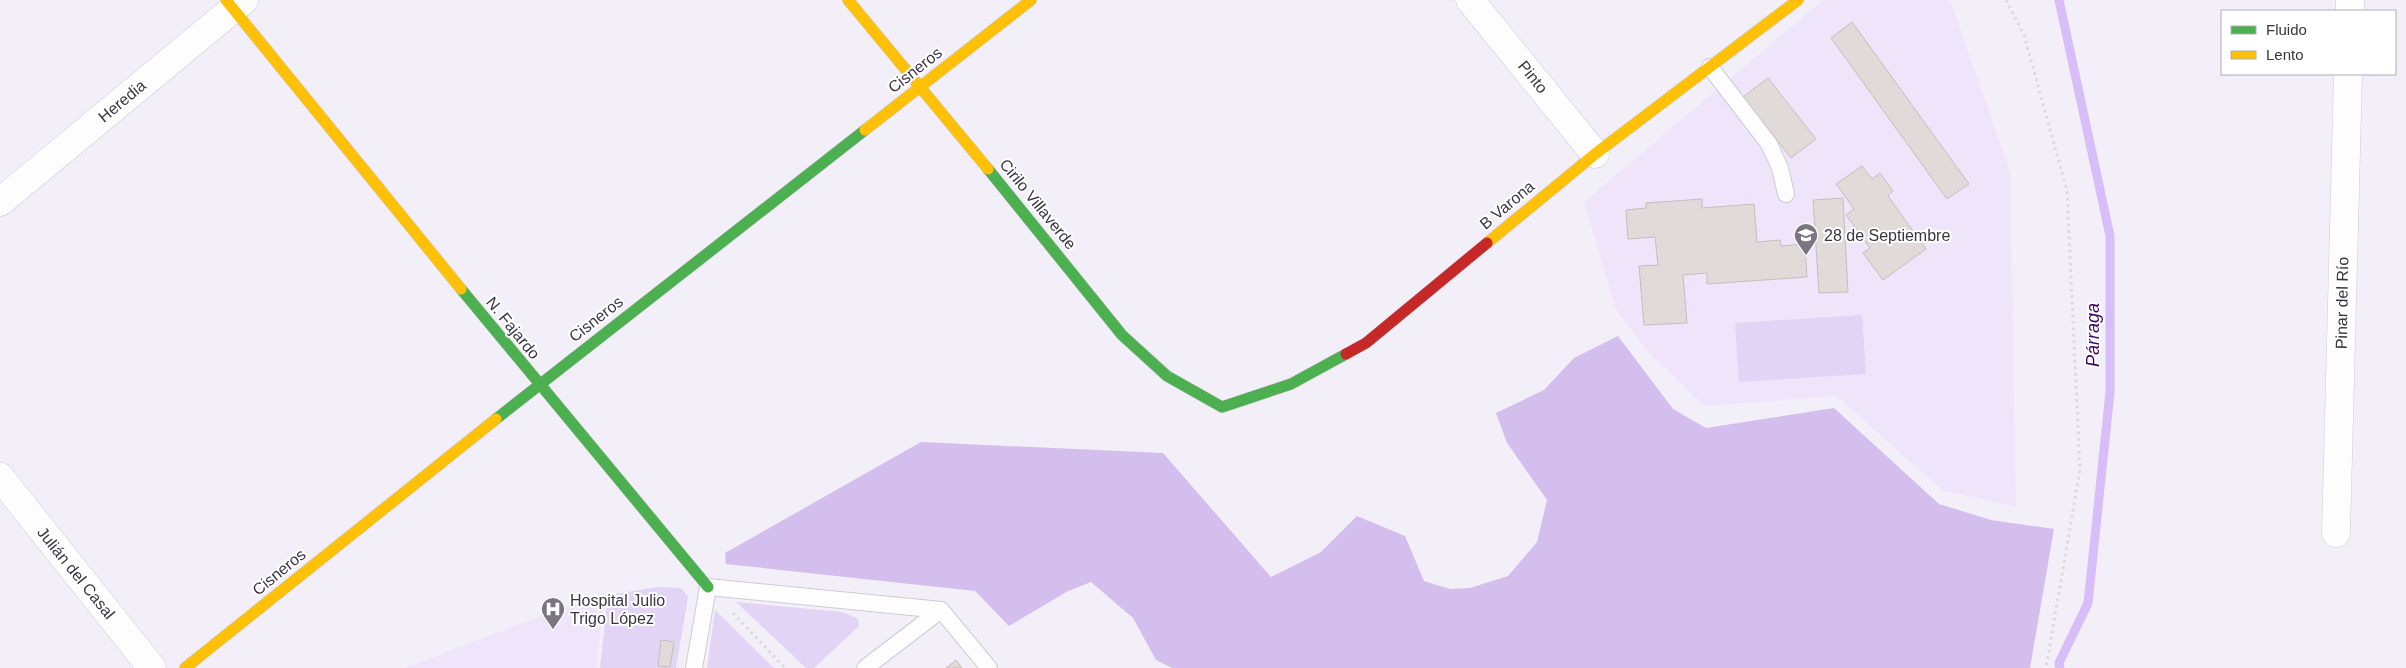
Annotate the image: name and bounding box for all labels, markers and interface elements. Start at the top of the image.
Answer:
legend [2221,10,2396,75]
text: Fluido [2266,21,2307,38]
street label: Cisneros [885,44,945,96]
text: Lento [2266,46,2304,63]
street label: Pinto [1515,57,1551,97]
street label: Heredia [95,76,149,126]
street label: Cirilo Villaverde [997,156,1080,253]
street label: B Varona [1476,177,1538,233]
school or university icon: 28 de Septiembre [1793,222,1819,256]
place label: 28 de Septiembre [1824,227,1950,244]
street label: Pinar del Río [2333,257,2351,349]
street label: Cisneros [566,293,626,345]
street label: N. Fajardo [483,294,543,362]
water label: Párraga [2083,303,2103,367]
street label: Julián del Casal [34,524,118,622]
street label: Cisneros [249,546,309,598]
place label: Hospital Julio Trigo López [570,592,665,627]
hospital icon: Hospital Julio Trigo López [540,596,566,630]

